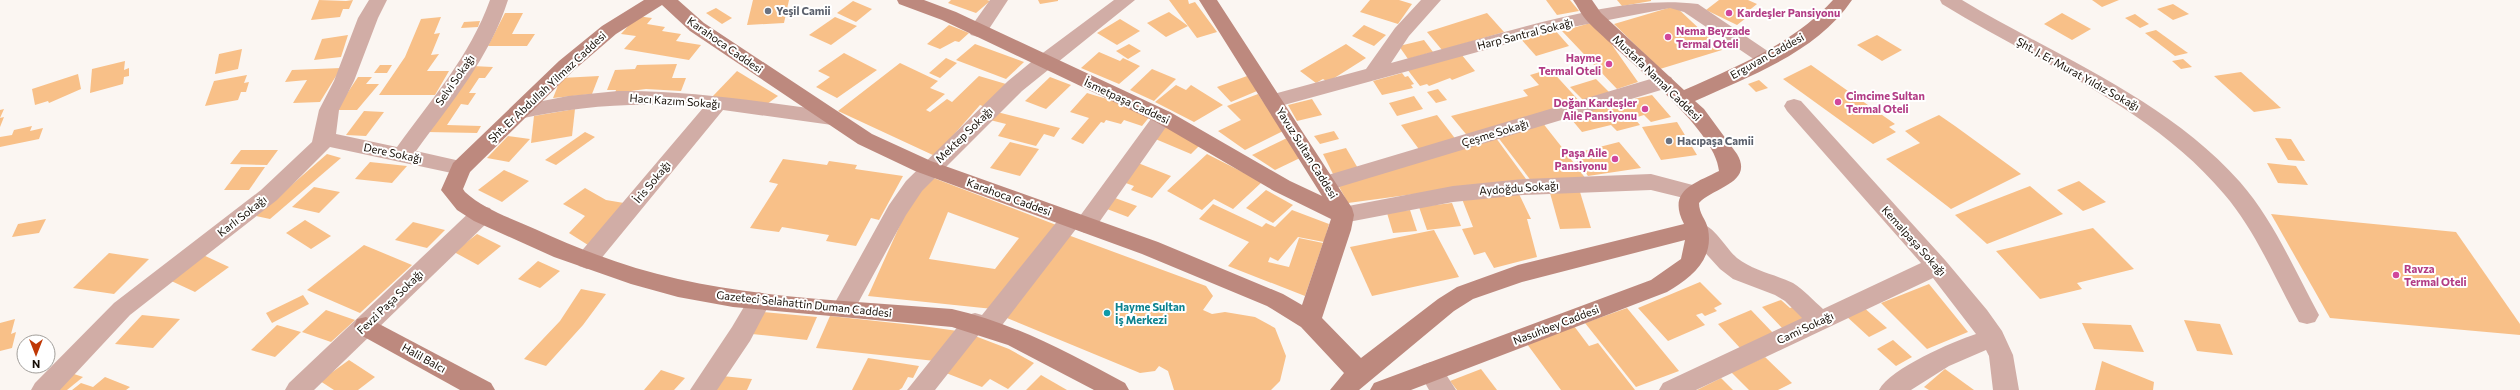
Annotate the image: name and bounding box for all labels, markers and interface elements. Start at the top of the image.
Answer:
place label: Yeşil Camii [776,4,831,17]
marker: Yeşil Camii [763,6,773,16]
place label: Kardeşler Pansiyonu [1737,6,1840,19]
marker: Kardeşler Pansiyonu [1724,8,1734,18]
street label: Karahoca Caddesi [685,14,766,76]
street label: Harp Santral Sokağı [1476,15,1574,52]
place label: Nema Beyzade Termal Oteli [1676,24,1750,50]
street label: Şht. Er Abdullah Yilmaz Caddesi [485,28,609,145]
street label: Erguvan Caddesi [1728,30,1806,81]
street label: Mustafa Namal Caddesi [1610,32,1704,123]
marker: Nema Beyzade Termal Oteli [1663,32,1673,42]
street label: Şht. J. Er Murat Yıldız Sokağı [2014,34,2142,114]
place label: Hayme Termal Oteli [1538,51,1601,77]
street label: Selvi Sokağı [432,52,477,108]
marker: Hayme Termal Oteli [1604,59,1614,69]
street label: İsmetpaşa Caddesi [1082,74,1173,126]
place label: Cimcime Sultan Termal Oteli [1846,89,1925,115]
street label: Hacı Kazım Sokağı [629,91,721,110]
place label: Doğan Kardeşler Aile Pansiyonu [1554,96,1637,122]
marker: Cimcime Sultan Termal Oteli [1833,97,1843,107]
street label: Mektep Sokağı [932,104,995,165]
marker: Doğan Kardeşler Aile Pansiyonu [1640,104,1650,114]
street label: Yavuz Sultan Caddesi [1274,105,1341,201]
street label: Çeşme Sokağı [1460,116,1530,149]
place label: Hacıpaşa Camii [1677,134,1754,147]
marker: Hacıpaşa Camii [1664,136,1674,146]
street label: Dere Sokağı [363,140,424,165]
place label: Paşa Aile Pansiyonu [1554,146,1607,172]
marker: Paşa Aile Pansiyonu [1610,154,1620,164]
street label: İris Sokağı [630,157,673,205]
street label: Karahoca Caddesi [965,175,1053,218]
street label: Aydoğdu Sokağı [1479,178,1559,197]
street label: Karlı Sokağı [215,192,269,239]
street label: Kemalpaşa Sokağı [1880,203,1949,278]
place label: Ravza Termal Oteli [2404,262,2467,288]
street label: Fevzi Paşa Sokağı [354,267,425,336]
marker: Ravza Termal Oteli [2391,270,2401,280]
street label: Gazeteci Selahattin Duman Caddesi [716,288,893,319]
place label: Hayme Sultan İş Merkezi [1115,300,1185,326]
street label: Nasuhbey Caddesi [1511,302,1601,347]
marker: Hayme Sultan İş Merkezi [1102,308,1112,318]
street label: Cami Sokağı [1774,309,1835,346]
north arrow [16,334,56,374]
street label: Halil Balcı [400,340,449,375]
text: N [32,358,40,371]

